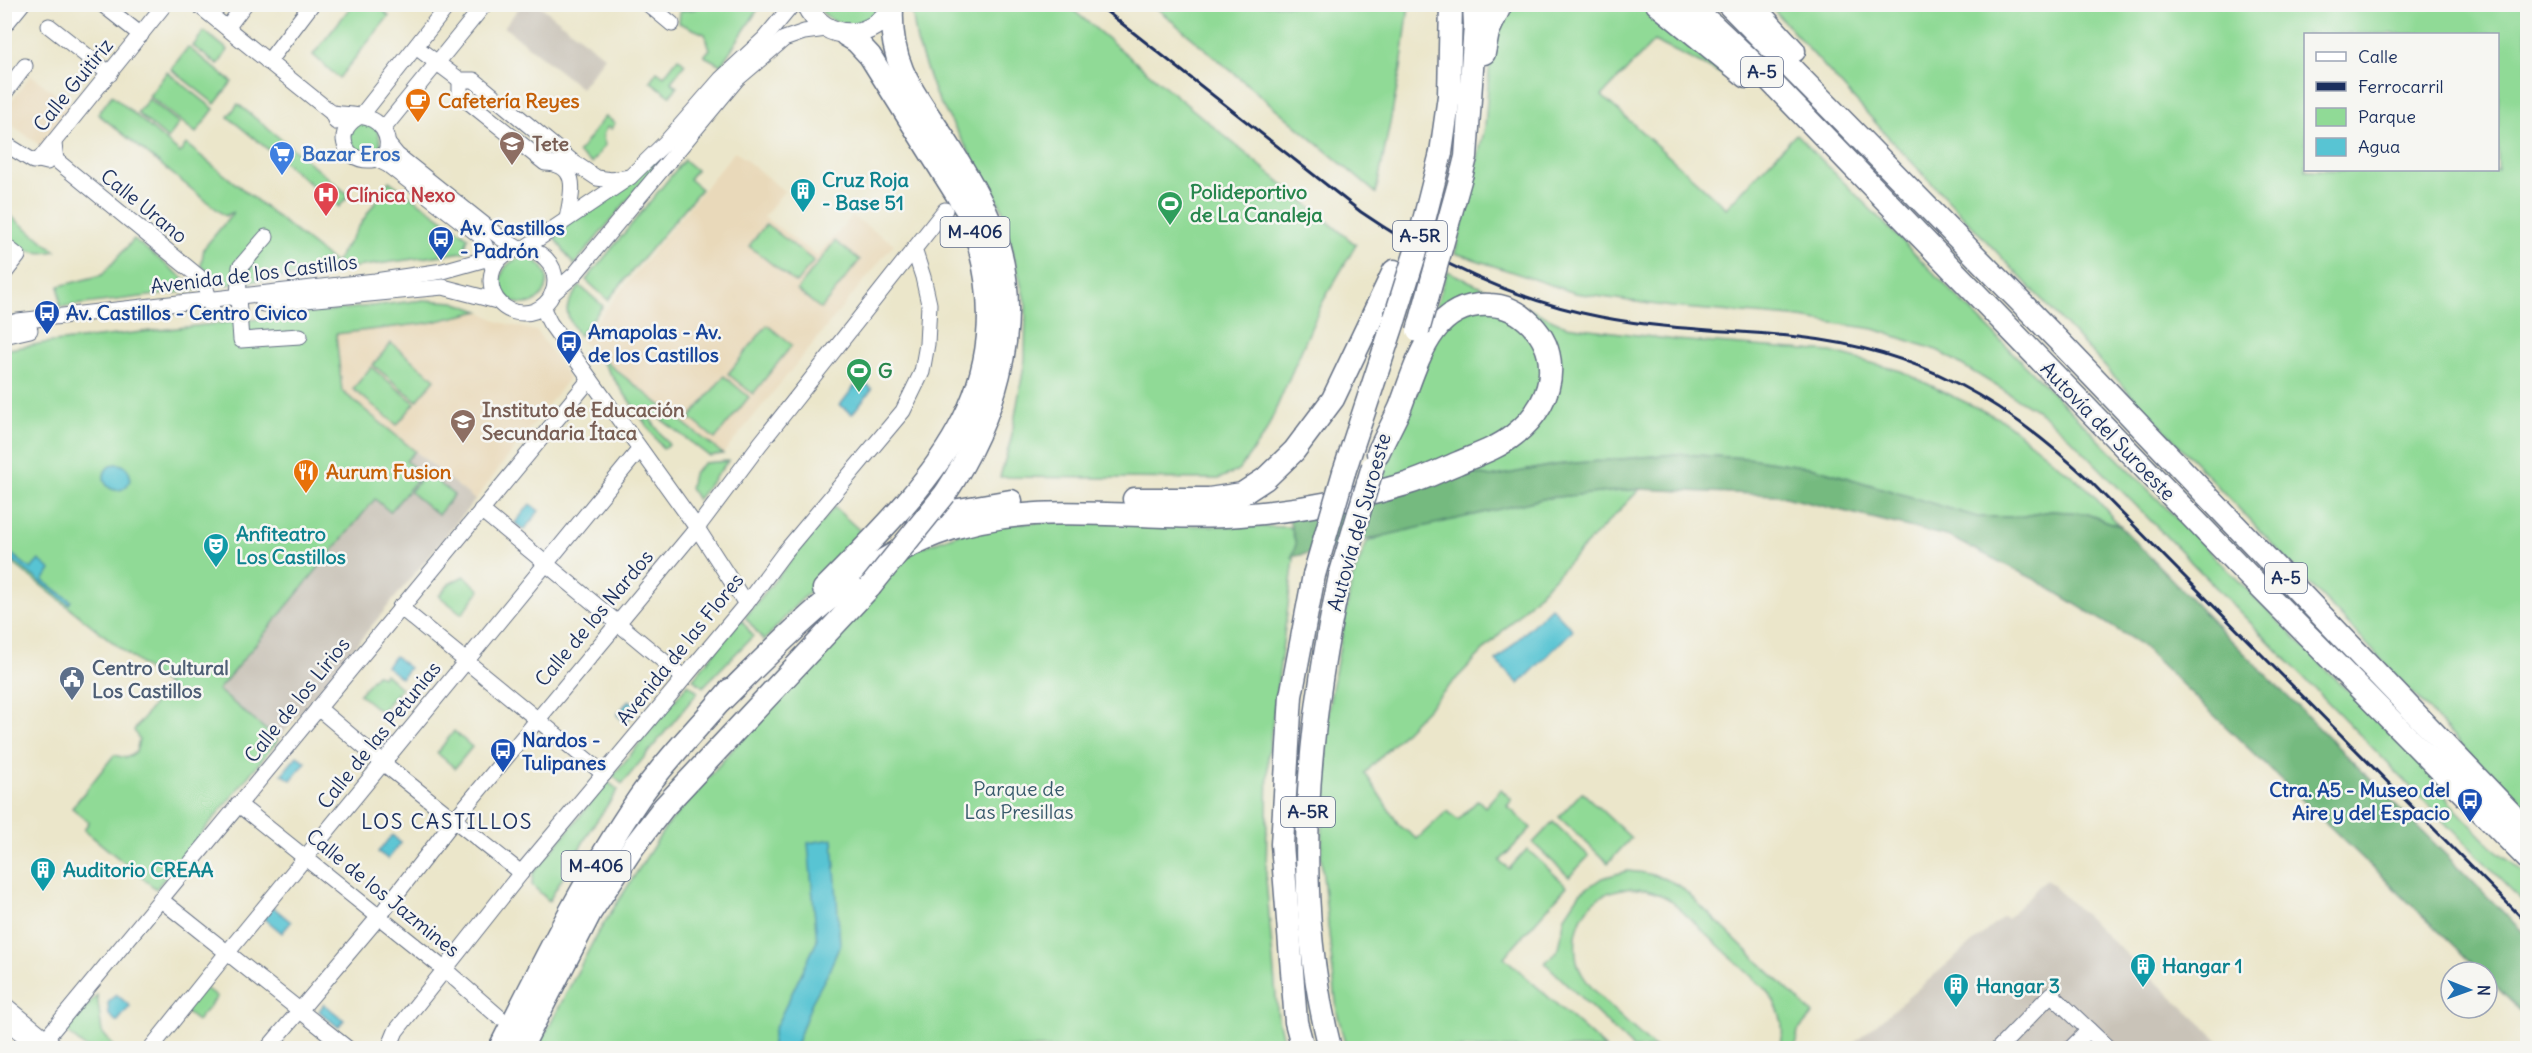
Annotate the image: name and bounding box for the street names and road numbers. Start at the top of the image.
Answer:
street label: Calle Guitiriz [27,33,118,136]
road number: A-5 [1741,57,1783,87]
street label: Calle Urano [96,163,193,248]
road number: M-406 [940,217,1010,247]
road number: A-5R [1393,221,1447,251]
street label: Avenida de los Castillos [149,248,359,299]
street label: Autovía del Suroeste [2036,356,2181,505]
street label: Autovía del Suroeste [1321,430,1396,614]
street label: Calle de los Nardos [529,544,658,691]
road number: A-5 [2265,563,2307,593]
street label: Avenida de las Flores [611,568,749,730]
street label: Calle de los Lirios [238,632,355,767]
street label: Calle de las Petunias [311,656,446,814]
road number: A-5R [1281,797,1335,827]
street label: Calle de los Jazmines [302,823,465,962]
road number: M-406 [562,851,630,881]

